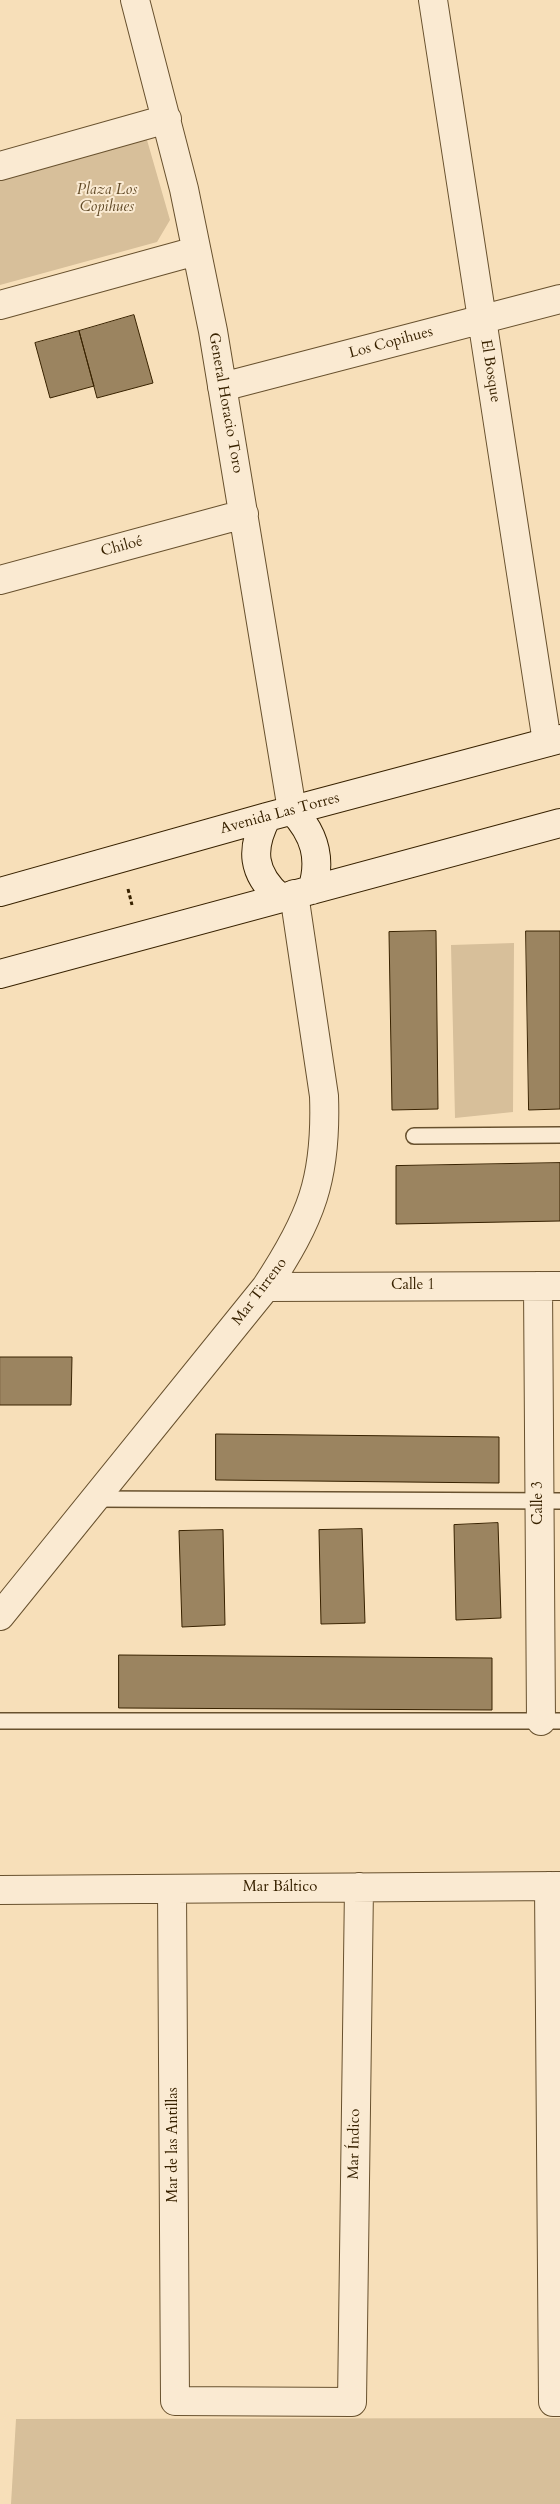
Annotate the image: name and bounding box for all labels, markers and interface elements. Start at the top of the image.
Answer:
park label: Plaza Los Copihues [77,182,137,217]
street label: Los Copihues [347,323,435,363]
street label: General Horacio Toro [204,331,246,475]
street label: El Bosque [476,338,504,404]
street label: Chiloé [99,533,145,561]
street label: Avenida Las Torres [218,789,342,839]
street label: Mar Tirreno [229,1255,291,1329]
street label: Calle 1 [391,1277,435,1295]
street label: Calle 3 [530,1481,548,1525]
street label: Mar Báltico [243,1879,317,1897]
street label: Mar de las Antillas [165,2087,183,2203]
street label: Mar Índico [345,2108,365,2180]

